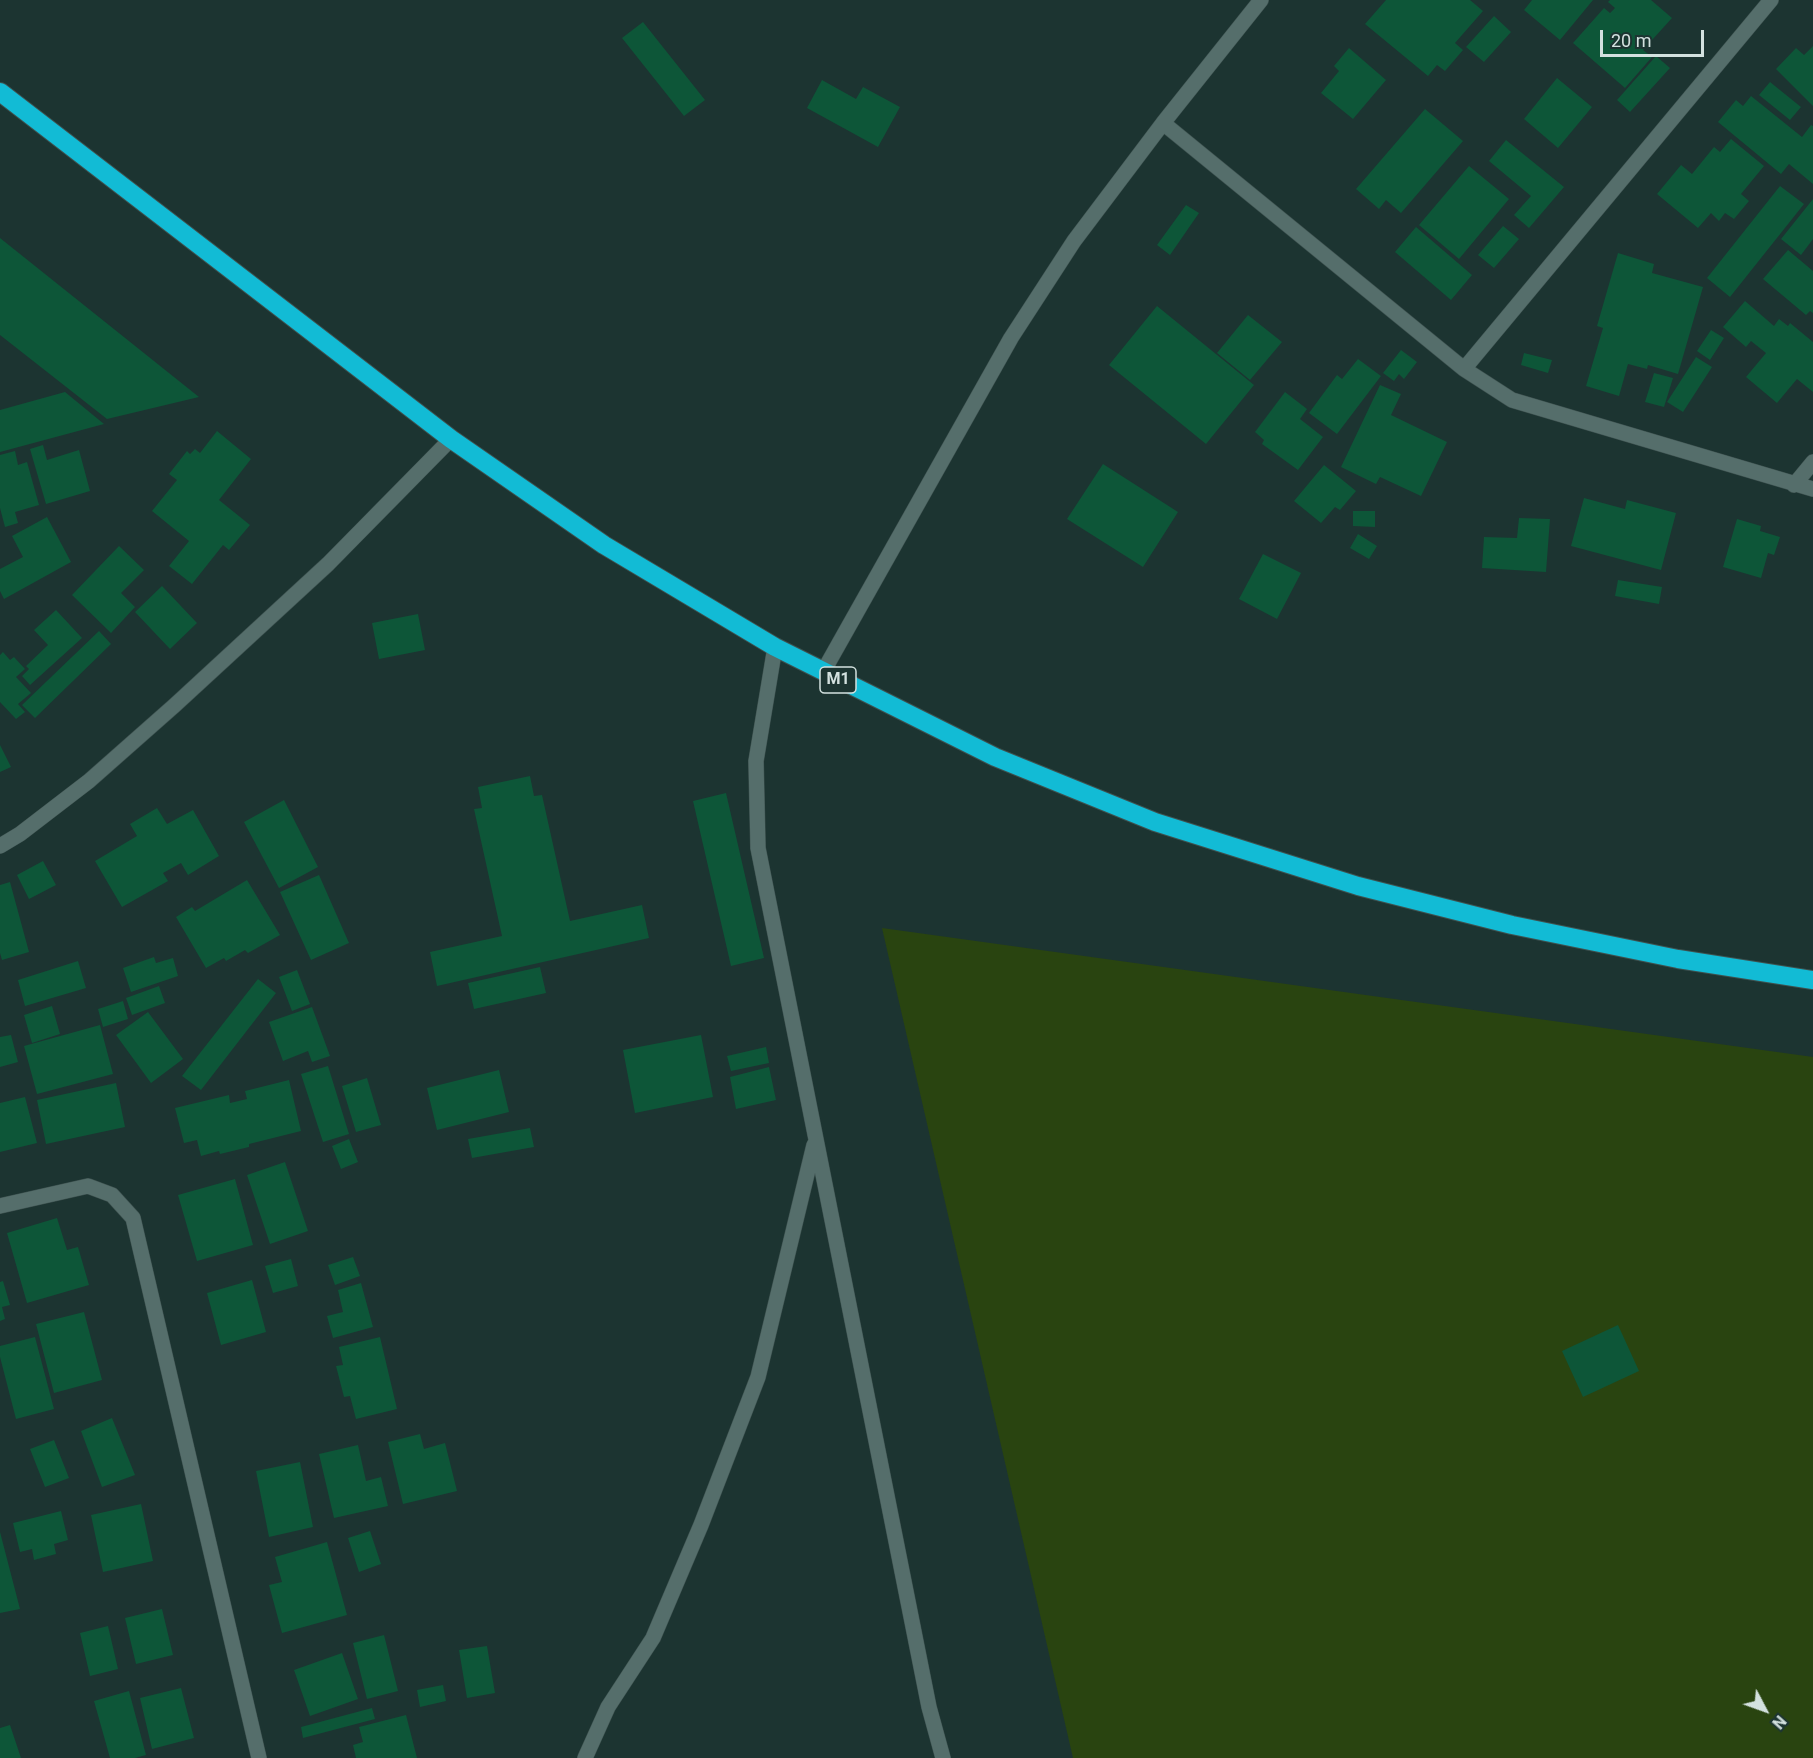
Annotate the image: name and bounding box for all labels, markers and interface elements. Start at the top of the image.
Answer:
scale bar [1603,18,1706,56]
text: 20 m [1611,30,1651,51]
road number: M1 [820,667,856,693]
north arrow [1735,1680,1795,1740]
text: N [1768,1712,1790,1733]

